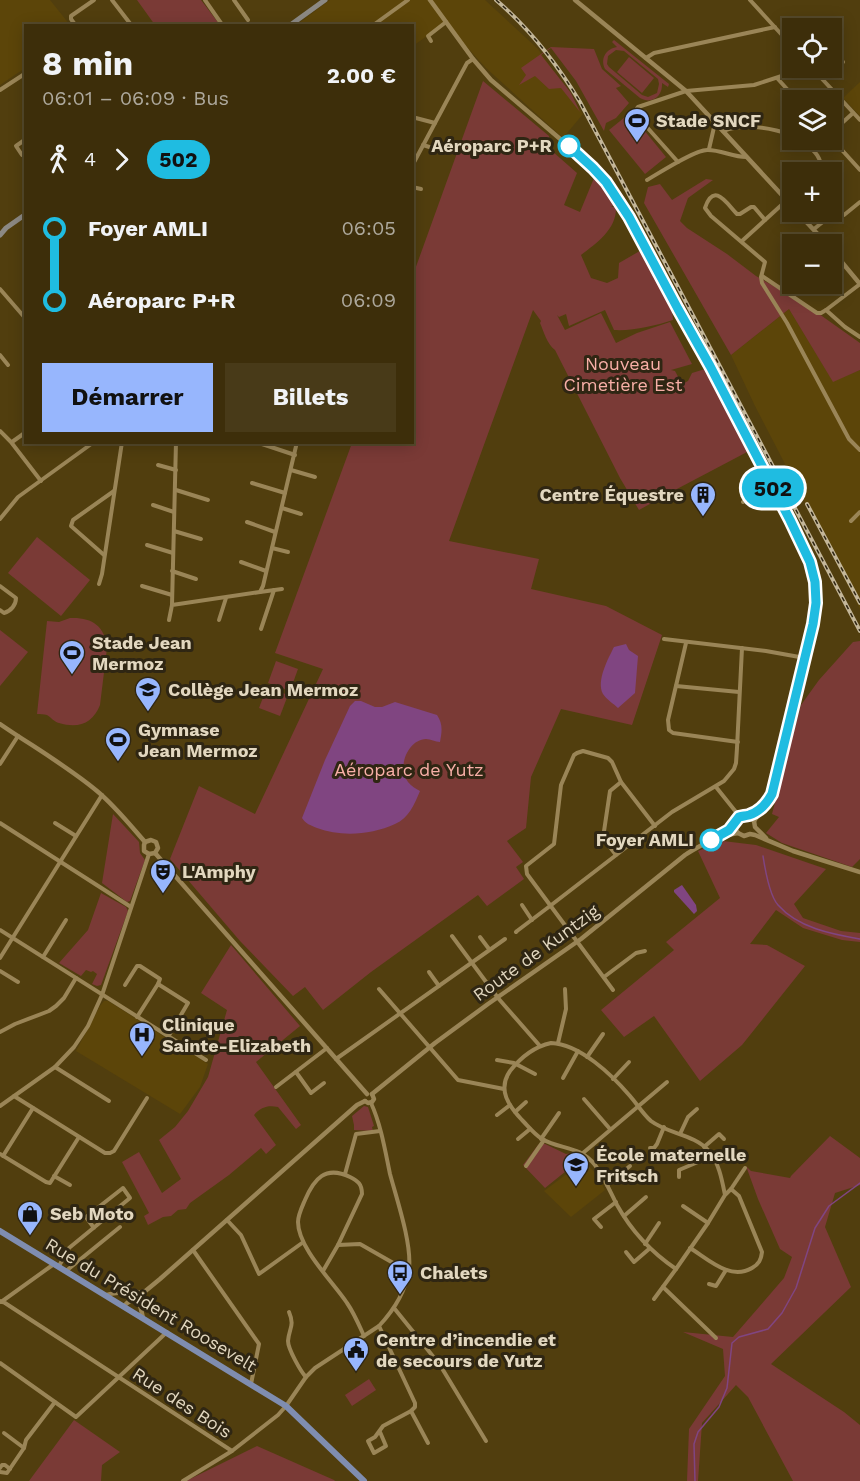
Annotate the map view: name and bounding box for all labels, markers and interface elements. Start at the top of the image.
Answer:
map controls [782,18,842,294]
button: locate [782,18,842,78]
text: 8 min [42,44,133,83]
text: 2.00 € [327,63,396,88]
text: 06:01 – 06:09 · Bus [42,86,229,110]
button: layers [782,90,842,150]
sports icon: Stade SNCF [622,106,652,144]
place label: Stade SNCF [656,110,761,131]
place label: Aéroparc P+R [431,135,553,156]
marker: Aéroparc P+R [558,135,580,157]
icon: walk [42,143,75,176]
icon: forward [105,143,138,176]
text: 4 [84,147,96,171]
text: 502 [159,147,198,172]
button: + [782,162,842,222]
text: Foyer AMLI [88,216,208,241]
text: 06:05 [341,216,396,240]
button: − [782,234,842,294]
text: Aéroparc P+R [88,288,235,313]
text: 06:09 [341,288,396,312]
park label: Nouveau Cimetière Est [563,353,683,395]
button: Démarrer [42,363,213,432]
button: Billets [225,363,396,432]
line badge: 502 [738,468,808,508]
text: 502 [754,476,792,501]
building icon: Centre Équestre [688,480,718,518]
place label: Centre Équestre [540,484,684,505]
place label: Stade Jean Mermoz [92,632,192,674]
sports icon: Stade Jean Mermoz [57,638,87,676]
school or university icon: Collège Jean Mermoz [133,675,163,713]
place label: Collège Jean Mermoz [168,679,358,700]
place label: Gymnase Jean Mermoz [138,719,258,761]
sports icon: Gymnase Jean Mermoz [103,725,133,763]
park label: Aéroparc de Yutz [334,759,484,780]
place label: Foyer AMLI [596,829,694,850]
marker: Foyer AMLI [700,829,722,851]
theatre icon: L'Amphy [148,857,178,895]
place label: L'Amphy [182,861,257,882]
street label: Route de Kuntzig [469,900,603,1005]
place label: Clinique Sainte-Elizabeth [162,1014,311,1056]
hospital icon: Clinique Sainte-Elizabeth [127,1020,157,1058]
place label: École maternelle Fritsch [596,1144,746,1186]
school or university icon: École maternelle Fritsch [561,1150,591,1188]
shop icon: Seb Moto [15,1199,45,1237]
place label: Seb Moto [50,1203,134,1224]
street label: Rue du Président Roosevelt [42,1233,261,1376]
bus stop icon: Chalets [385,1258,415,1296]
place label: Chalets [420,1262,488,1283]
place label: Centre d’incendie et de secours de Yutz [376,1329,556,1371]
public building icon: Centre d’incendie et de secours de Yutz [341,1335,371,1373]
street label: Rue des Bois [129,1363,236,1442]

